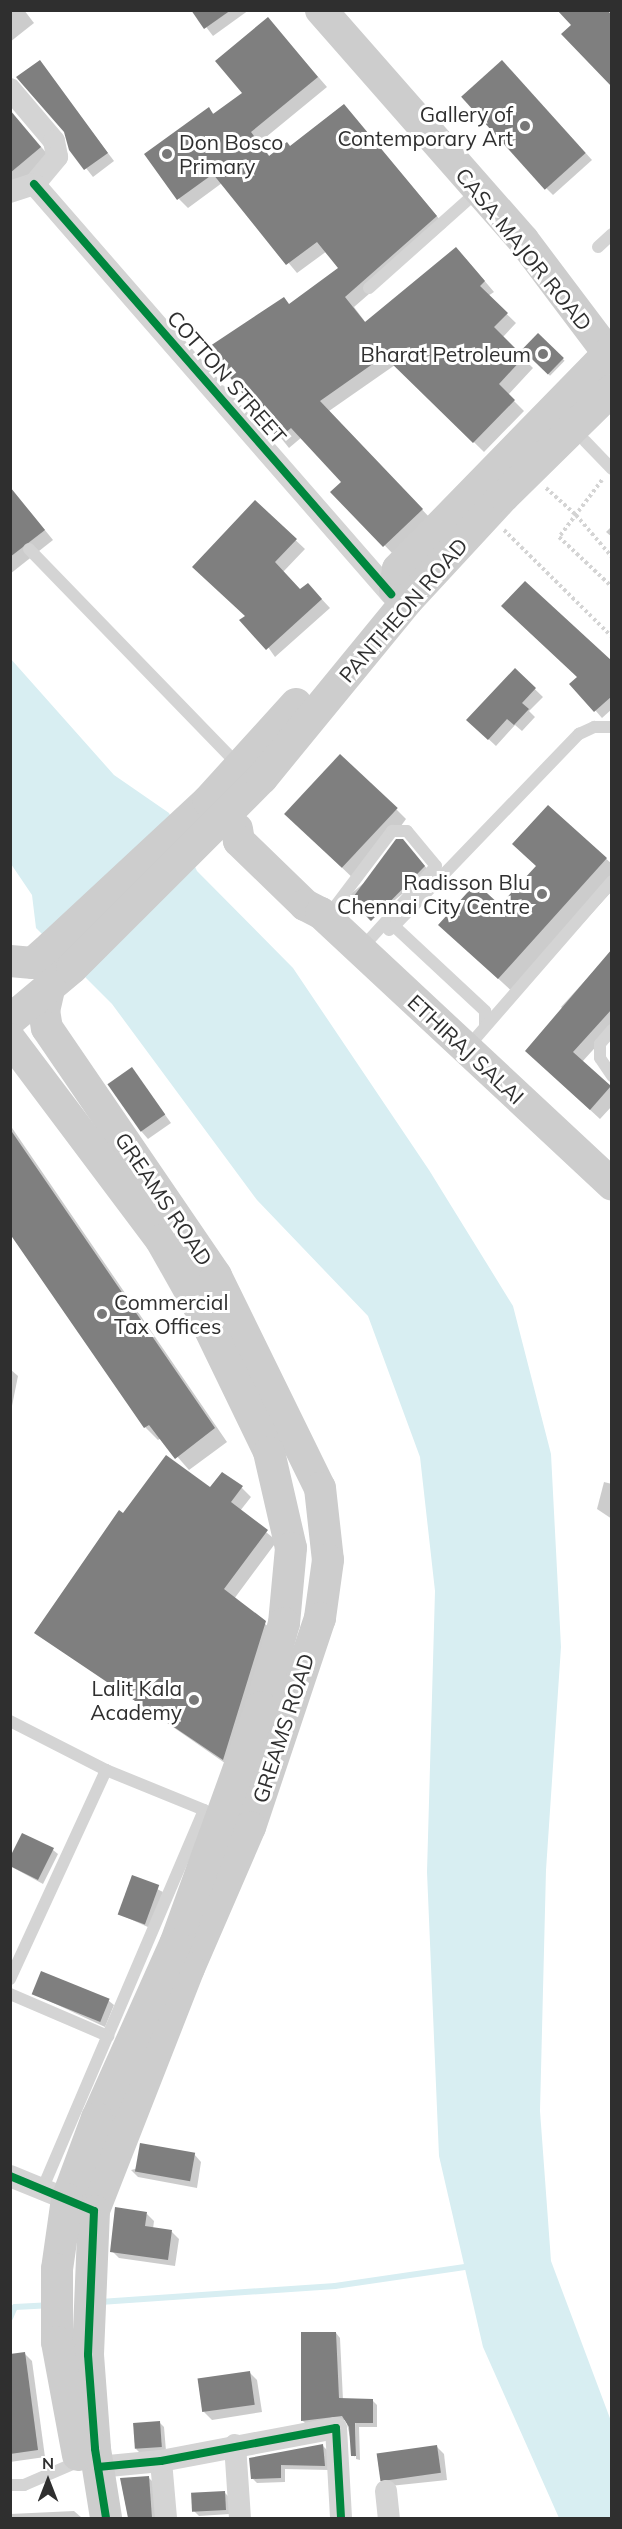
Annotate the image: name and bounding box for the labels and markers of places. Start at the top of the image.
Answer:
place label: Gallery of Contemporary Art [337,101,513,151]
marker: Gallery of Contemporary Art [518,119,532,133]
place label: Don Bosco Primary [179,129,283,179]
marker: Don Bosco Primary [160,147,174,161]
place label: Bharat Petroleum [360,341,531,367]
marker: Bharat Petroleum [536,347,550,361]
place label: Radisson Blu Chennai City Centre [337,869,530,919]
marker: Radisson Blu Chennai City Centre [535,887,549,901]
place label: Commercial Tax Offices [114,1289,228,1339]
marker: Commercial Tax Offices [95,1307,109,1321]
place label: Lalit Kala Academy [90,1675,182,1725]
marker: Lalit Kala Academy [187,1693,201,1707]

